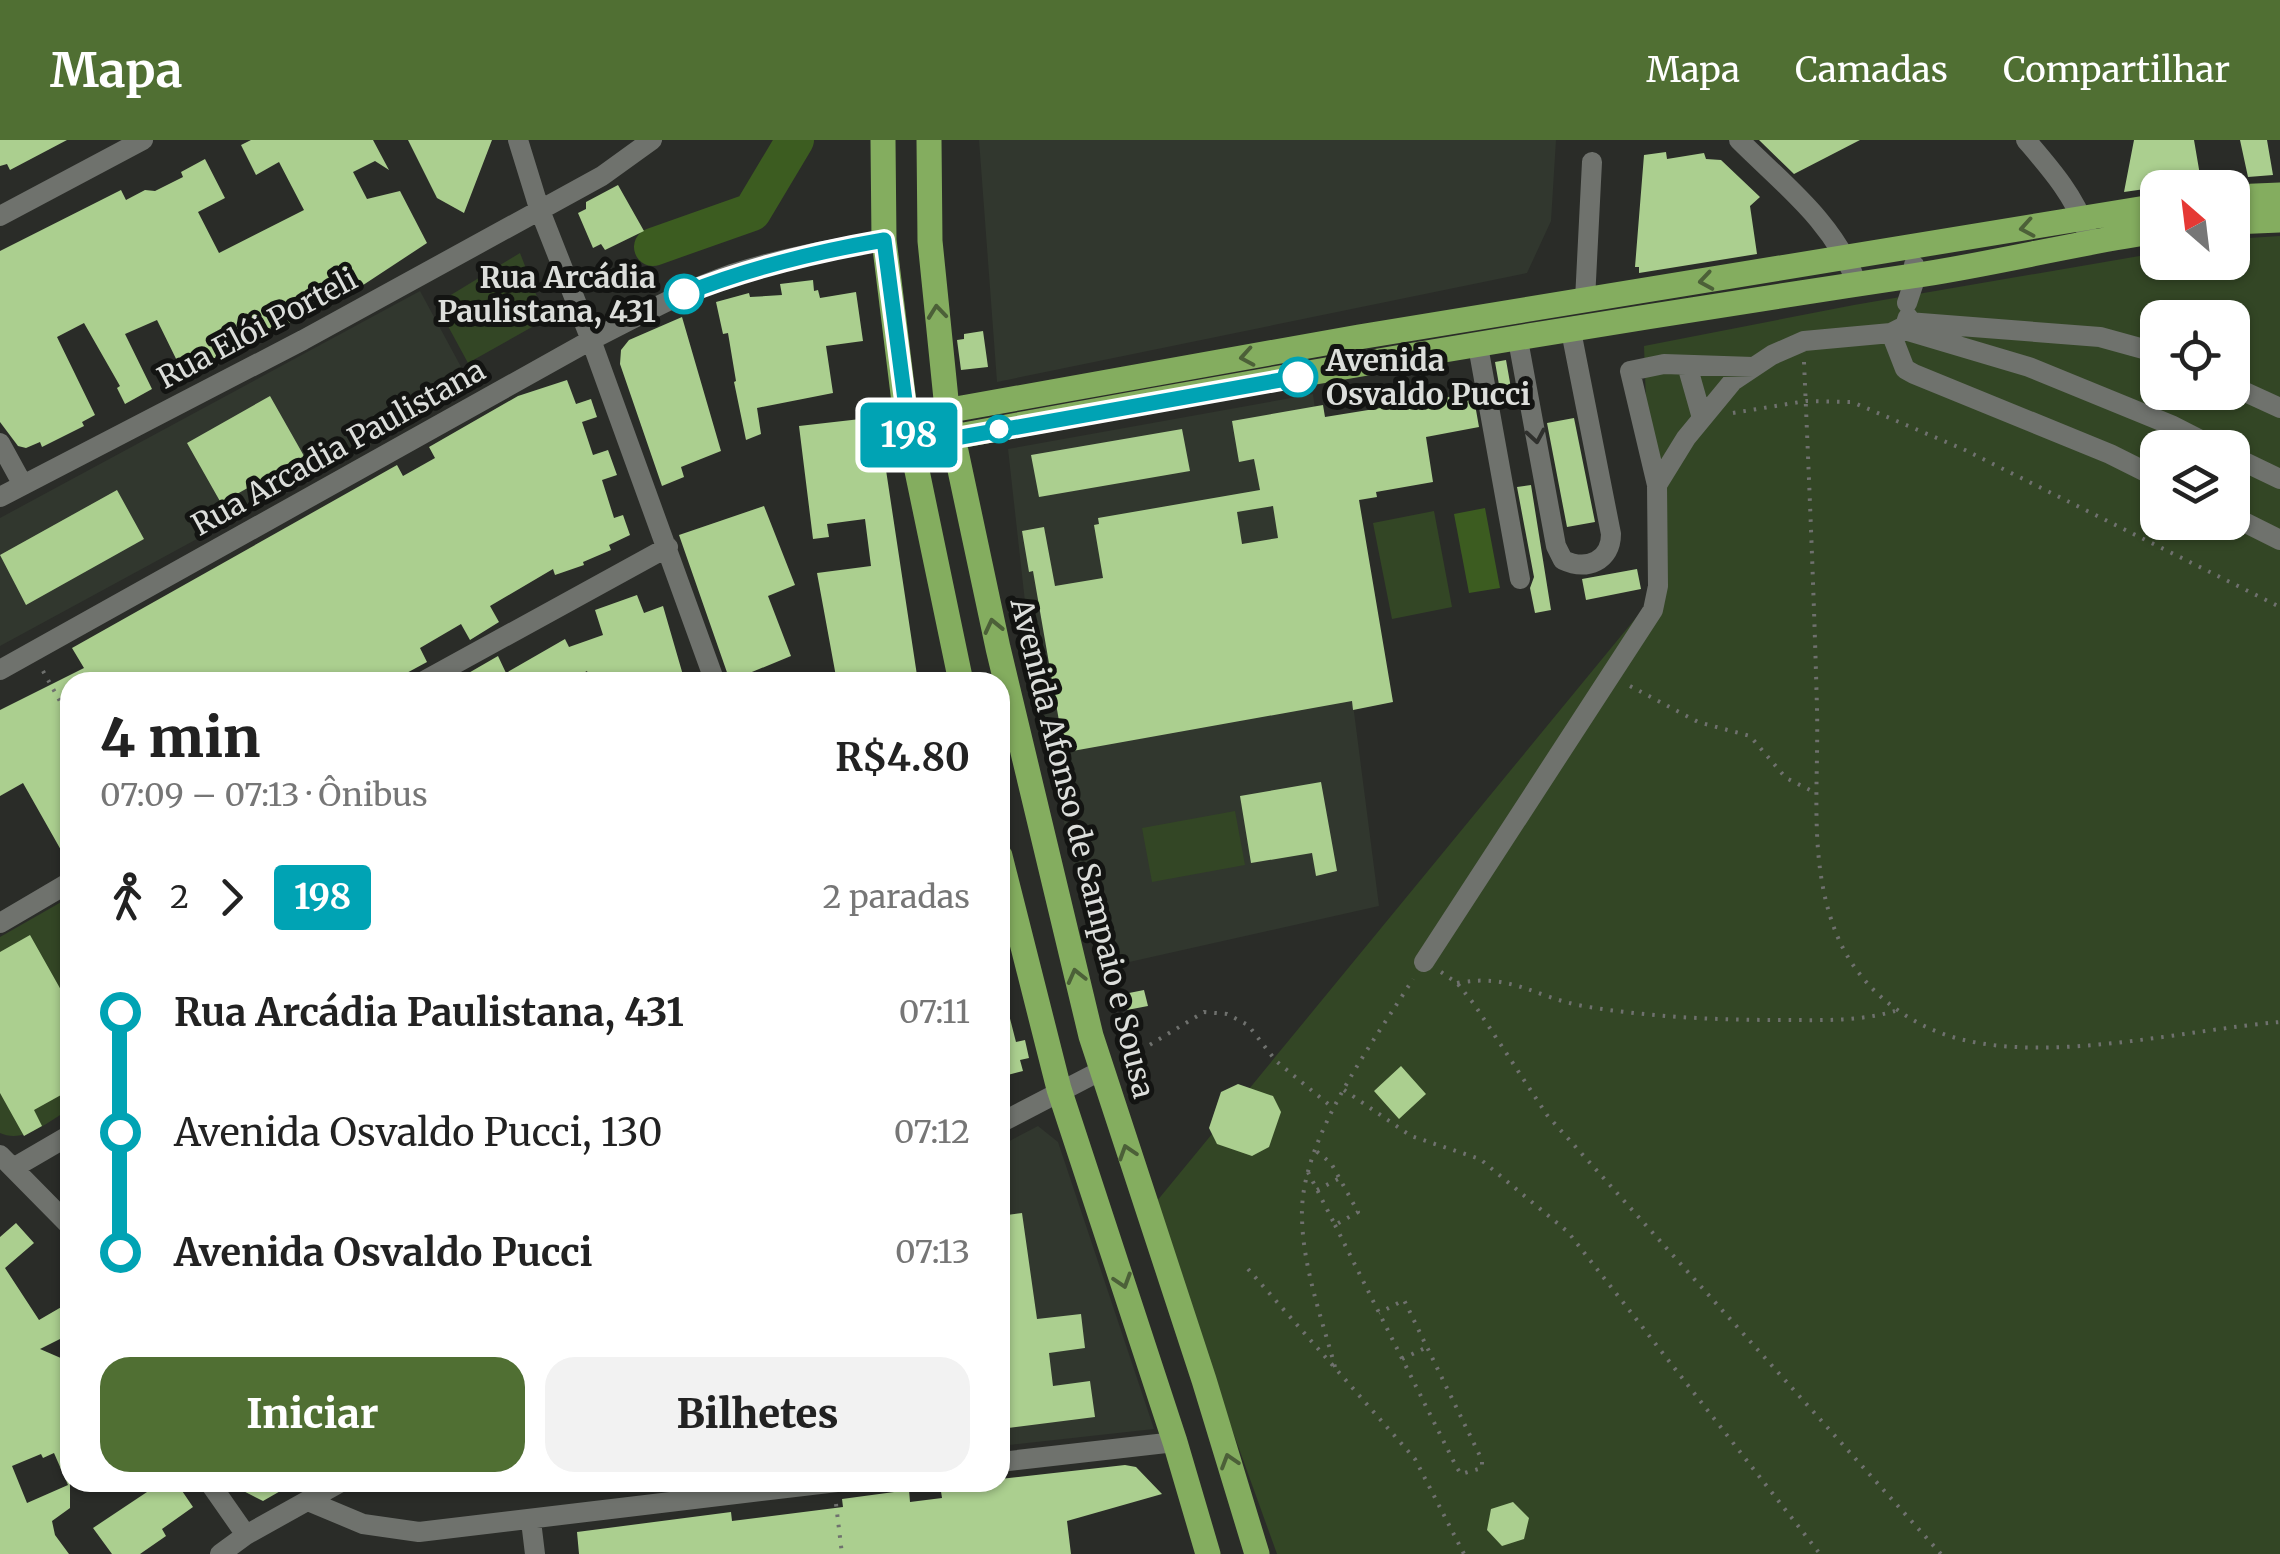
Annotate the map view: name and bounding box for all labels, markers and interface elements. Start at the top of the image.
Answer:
text: Mapa [50,40,183,100]
text: Mapa [1646,48,1740,92]
text: Camadas [1795,48,1948,92]
text: Compartilhar [2003,48,2230,92]
north arrow [2140,170,2250,280]
map controls [2140,170,2250,540]
one-way arrow [2019,217,2035,238]
place label: Rua Arcádia Paulistana, 431 [437,258,656,330]
street label: Rua Elói Porteli [151,259,363,397]
one-way arrow [1698,270,1715,291]
marker: Rua Arcádia Paulistana, 431 [665,275,703,313]
button: locate [2140,300,2250,410]
one-way arrow [927,304,948,320]
place label: Avenida Osvaldo Pucci [1325,341,1531,413]
one-way arrow [1239,346,1256,367]
street label: Rua Arcadia Paulistana [185,350,491,544]
marker: Avenida Osvaldo Pucci [1279,358,1317,396]
line badge: 198 [852,402,966,468]
text: 198 [880,413,938,457]
unlabelled marker [986,416,1012,442]
one-way arrow [1525,428,1546,444]
button: layers [2140,430,2250,540]
street label: Avenida Afonso de Sampaio e Sousa [1002,593,1164,1102]
one-way arrow [984,618,1005,635]
text: 4 min [100,703,260,772]
text: R$4.80 [835,734,970,781]
text: 07:09 – 07:13 · Ônibus [100,775,428,815]
icon: walk [100,870,155,925]
icon: forward [204,870,259,925]
text: 198 [294,875,351,919]
text: 2 [170,877,189,917]
text: 2 paradas [822,877,970,917]
one-way arrow [1067,968,1088,985]
text: Rua Arcádia Paulistana, 431 [174,989,684,1036]
text: 07:11 [899,992,970,1032]
text: Avenida Osvaldo Pucci, 130 [174,1109,663,1156]
text: 07:12 [894,1112,970,1152]
one-way arrow [1119,1144,1139,1161]
text: Avenida Osvaldo Pucci [174,1229,593,1276]
text: 07:13 [895,1232,970,1272]
one-way arrow [1111,1272,1131,1289]
button: Iniciar [100,1357,525,1472]
button: Bilhetes [545,1357,970,1472]
one-way arrow [1220,1453,1241,1470]

